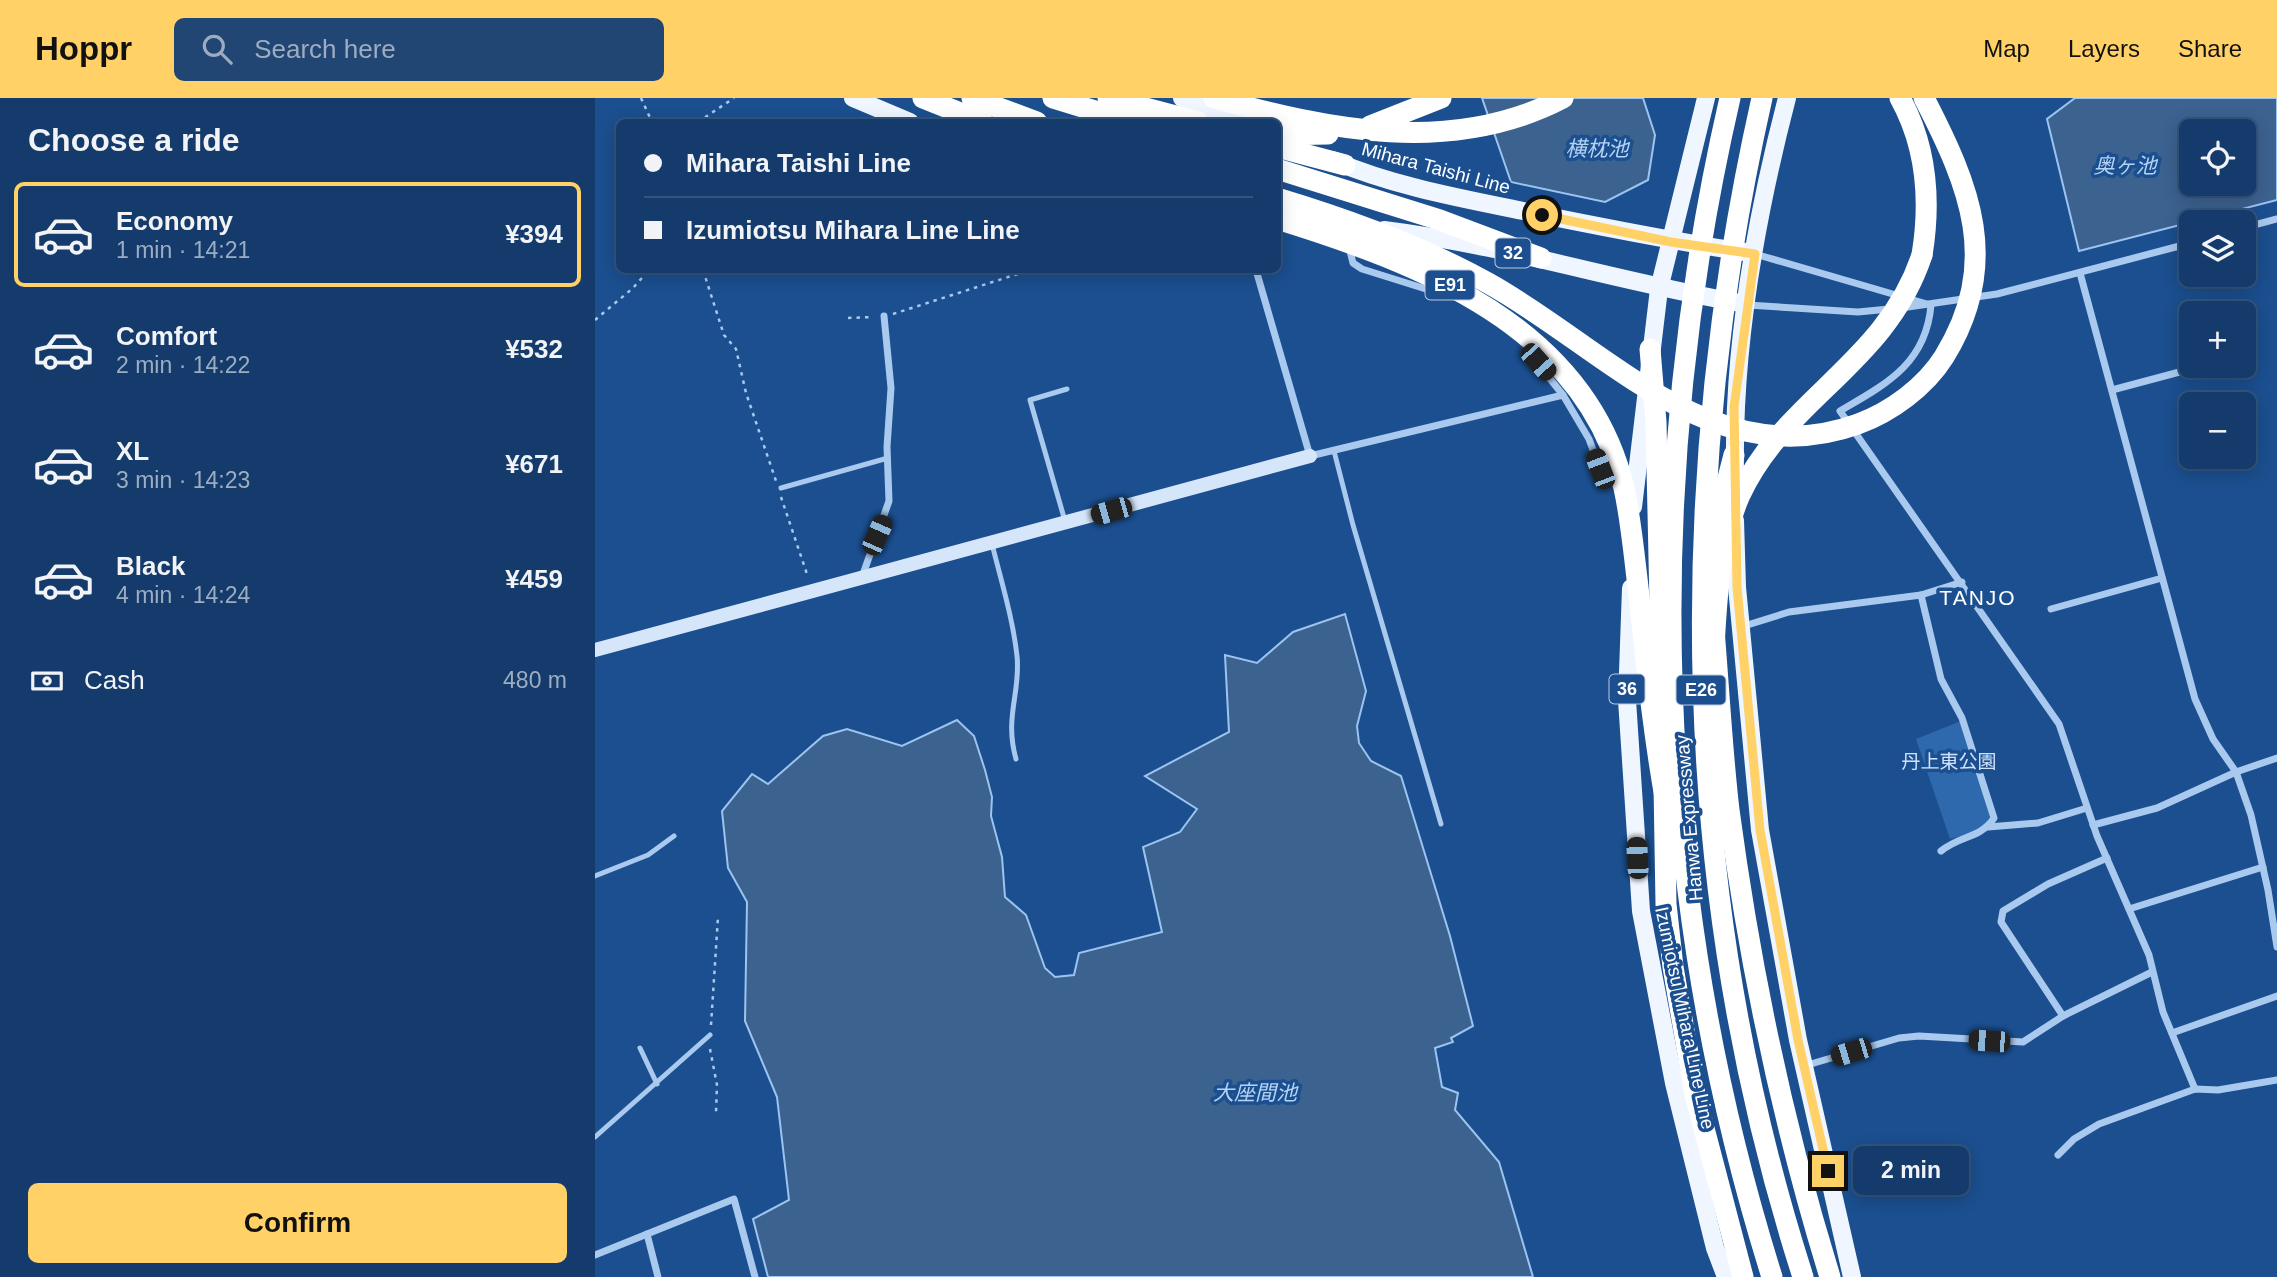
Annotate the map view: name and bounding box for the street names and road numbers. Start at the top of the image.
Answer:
street label: Mihara Taishi Line [1359,138,1513,198]
road number: 32 [1495,238,1531,268]
road number: E91 [1425,270,1475,300]
road number: 36 [1609,674,1645,704]
road number: E26 [1677,676,1725,704]
street label: Hanwa Expressway [1671,733,1707,902]
street label: Izumiotsu Mihara Line Line [1651,905,1719,1131]

